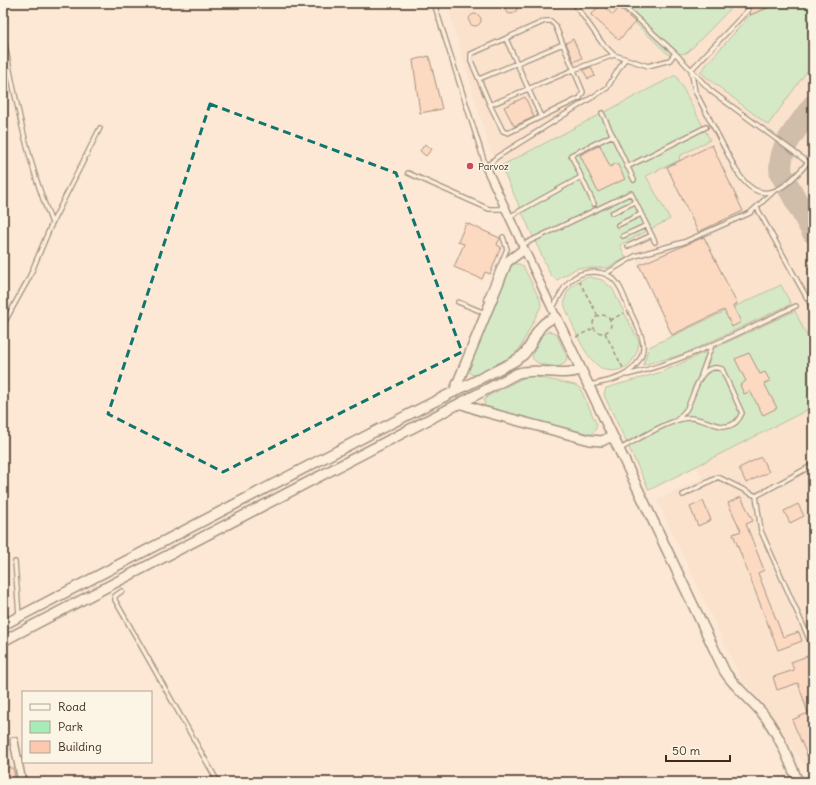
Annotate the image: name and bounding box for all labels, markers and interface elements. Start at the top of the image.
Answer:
place label: Parvoz [478,160,509,173]
marker: Parvoz [465,161,475,171]
legend [22,691,152,763]
text: Road [58,699,86,714]
text: Park [58,719,83,734]
scale bar [666,737,730,763]
text: Building [58,739,102,754]
text: 50 m [672,743,701,758]

